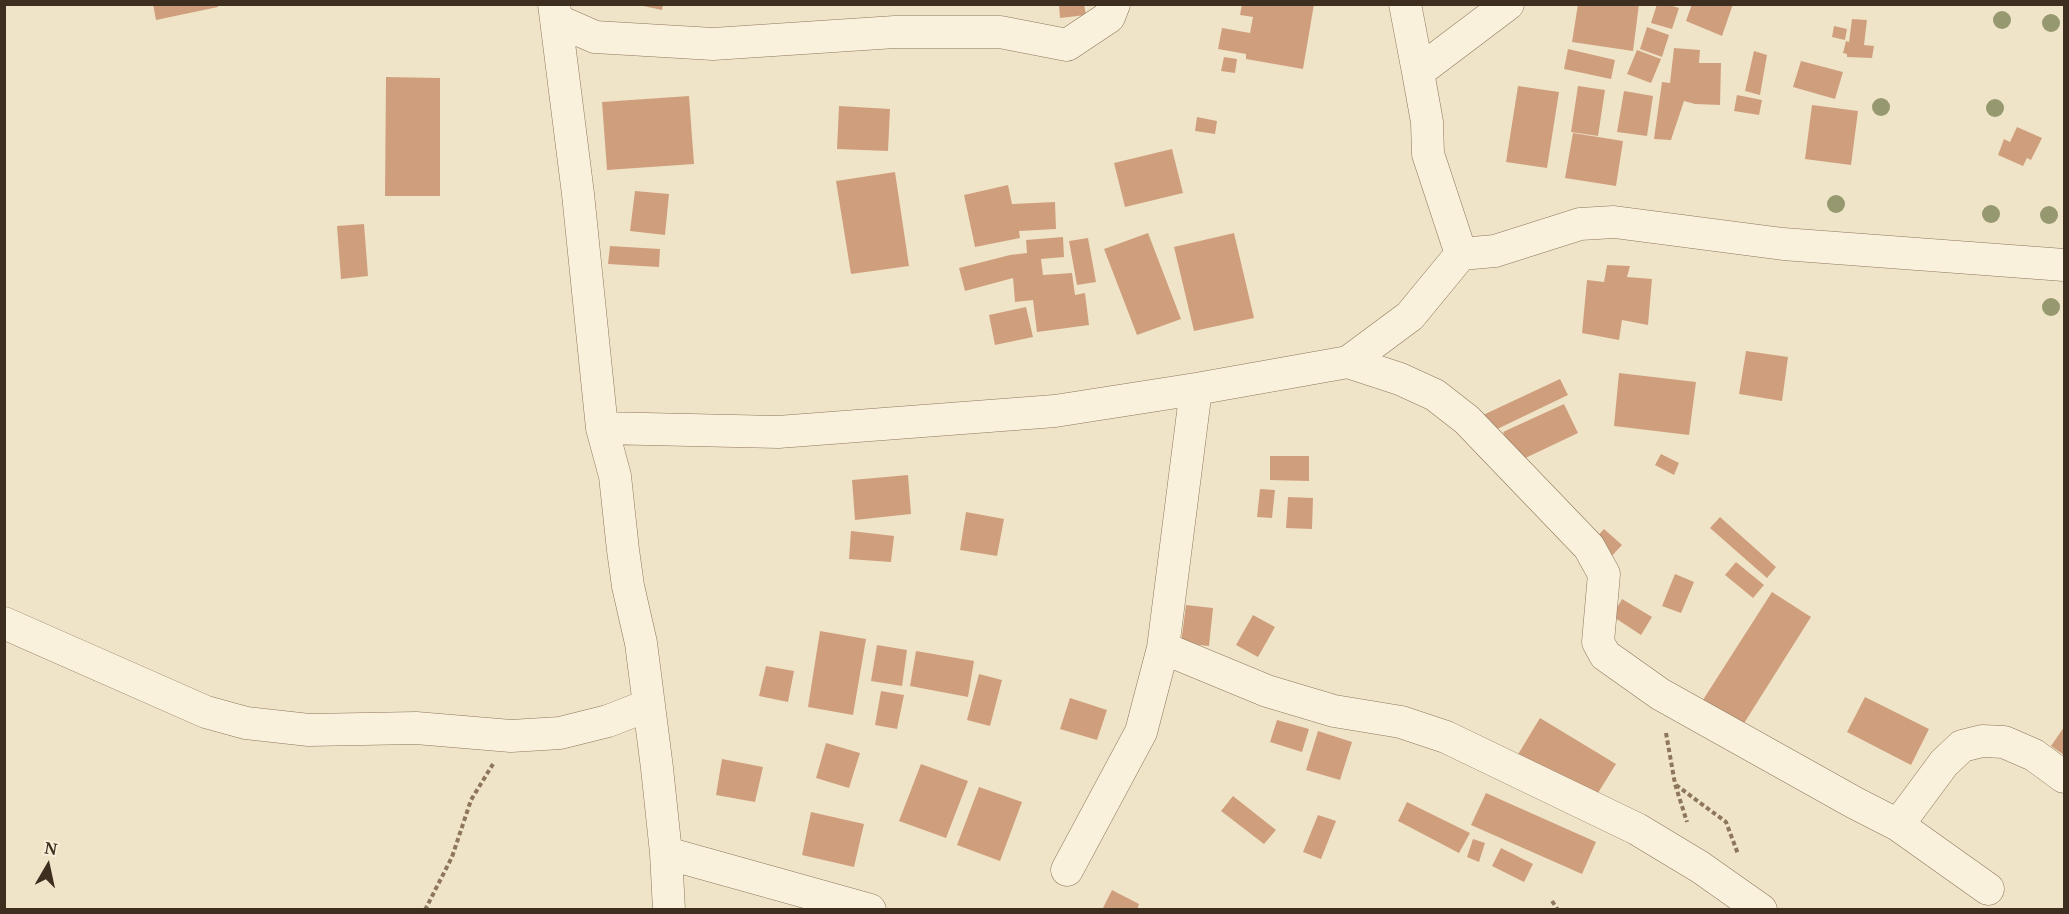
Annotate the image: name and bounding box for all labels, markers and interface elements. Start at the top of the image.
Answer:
north arrow [18,836,78,896]
text: N [43,836,59,860]

